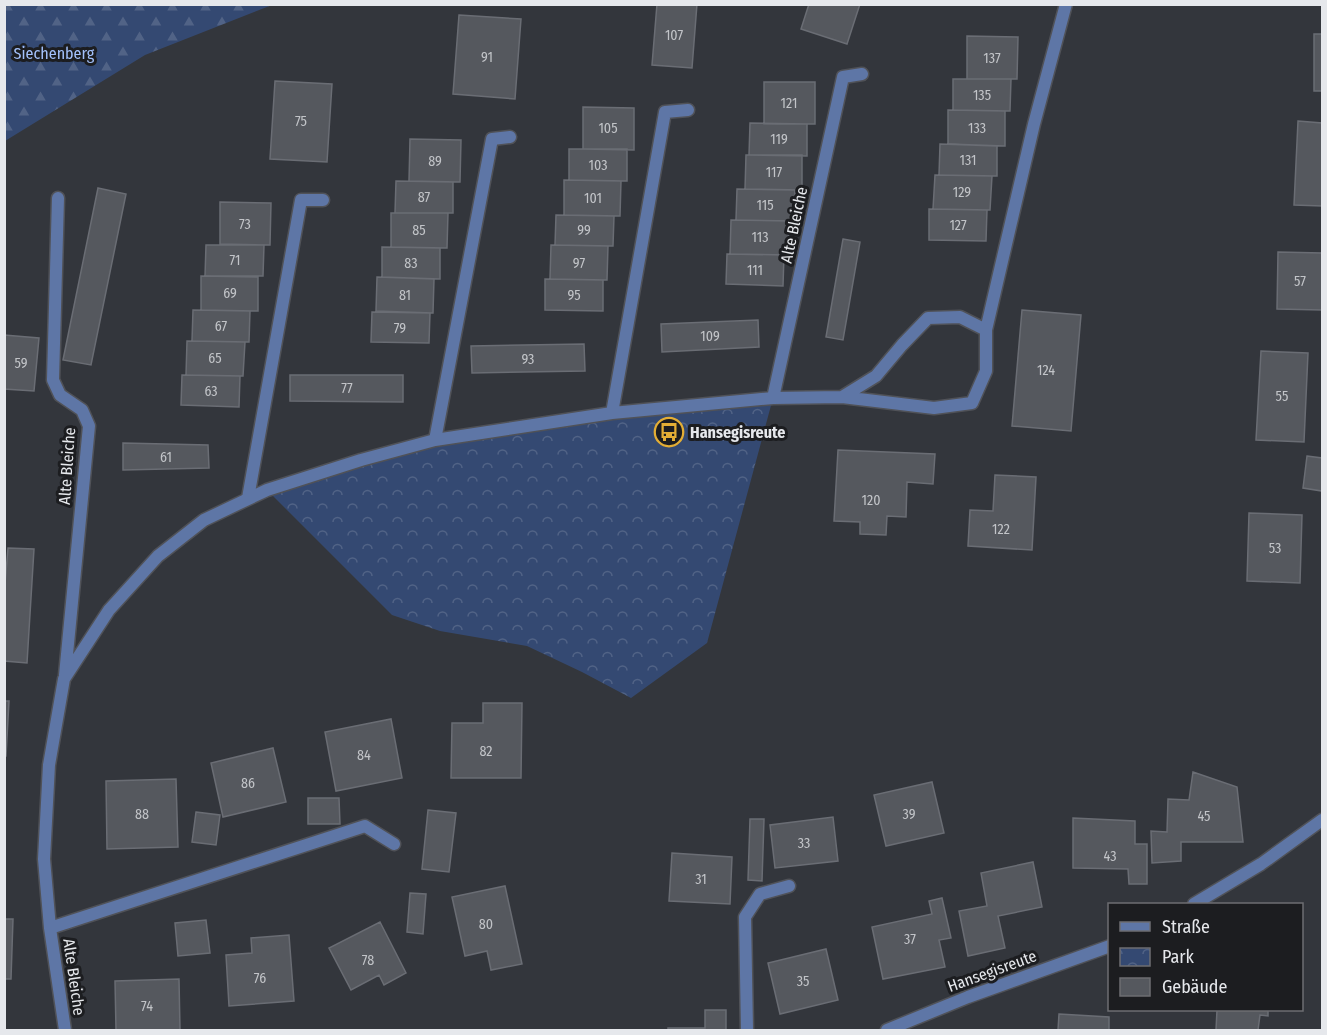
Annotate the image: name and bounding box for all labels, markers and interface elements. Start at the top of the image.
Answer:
house number: 107 [665,27,683,44]
park label: Siechenberg [14,44,95,63]
house number: 91 [481,49,493,66]
house number: 137 [983,50,1001,67]
house number: 135 [973,87,991,104]
house number: 121 [781,95,797,112]
house number: 75 [295,113,307,130]
house number: 105 [598,120,618,137]
house number: 133 [968,120,986,137]
house number: 119 [770,131,788,148]
house number: 131 [960,152,976,169]
house number: 89 [428,153,442,170]
house number: 103 [589,157,607,174]
house number: 117 [766,164,783,181]
house number: 129 [953,184,971,201]
street label: Alte Bleiche [777,185,811,265]
house number: 87 [418,189,431,206]
house number: 101 [584,190,602,207]
house number: 115 [756,197,774,214]
house number: 73 [239,216,251,233]
house number: 127 [949,217,967,234]
house number: 85 [412,222,426,239]
house number: 99 [577,222,591,239]
house number: 113 [751,229,769,246]
house number: 71 [230,252,240,269]
house number: 83 [404,255,418,272]
house number: 97 [573,255,585,272]
house number: 111 [747,262,763,279]
house number: 57 [1294,273,1306,290]
house number: 69 [223,285,237,302]
house number: 81 [399,287,411,304]
house number: 95 [567,287,581,304]
house number: 67 [215,318,227,335]
house number: 79 [394,320,406,337]
house number: 109 [700,328,720,345]
house number: 65 [208,350,222,367]
house number: 93 [522,351,534,368]
house number: 59 [14,355,28,372]
house number: 124 [1037,362,1055,379]
house number: 77 [341,380,353,397]
house number: 63 [204,383,218,400]
house number: 55 [1276,388,1288,405]
bus stop icon: Hansegisreute [653,416,685,448]
place label: Hansegisreute [690,423,785,442]
street label: Alte Bleiche [55,427,79,505]
house number: 61 [160,449,172,466]
house number: 120 [862,492,880,509]
house number: 122 [992,521,1010,538]
house number: 53 [1269,540,1281,557]
house number: 82 [479,743,493,760]
house number: 84 [357,747,371,764]
house number: 86 [241,775,255,792]
house number: 88 [135,806,149,823]
house number: 39 [903,806,916,823]
house number: 45 [1197,808,1211,825]
house number: 33 [798,835,810,852]
house number: 43 [1104,848,1116,865]
house number: 31 [695,871,707,888]
legend [1108,903,1303,1011]
house number: 80 [479,916,493,933]
text: Straße [1162,916,1210,938]
house number: 37 [904,931,916,948]
street label: Alte Bleiche [59,937,89,1017]
street label: Hansegisreute [945,946,1039,996]
text: Park [1162,946,1195,968]
house number: 78 [362,952,374,969]
house number: 76 [254,970,266,987]
house number: 35 [797,973,809,990]
text: Gebäude [1162,976,1228,998]
house number: 74 [141,998,153,1015]

